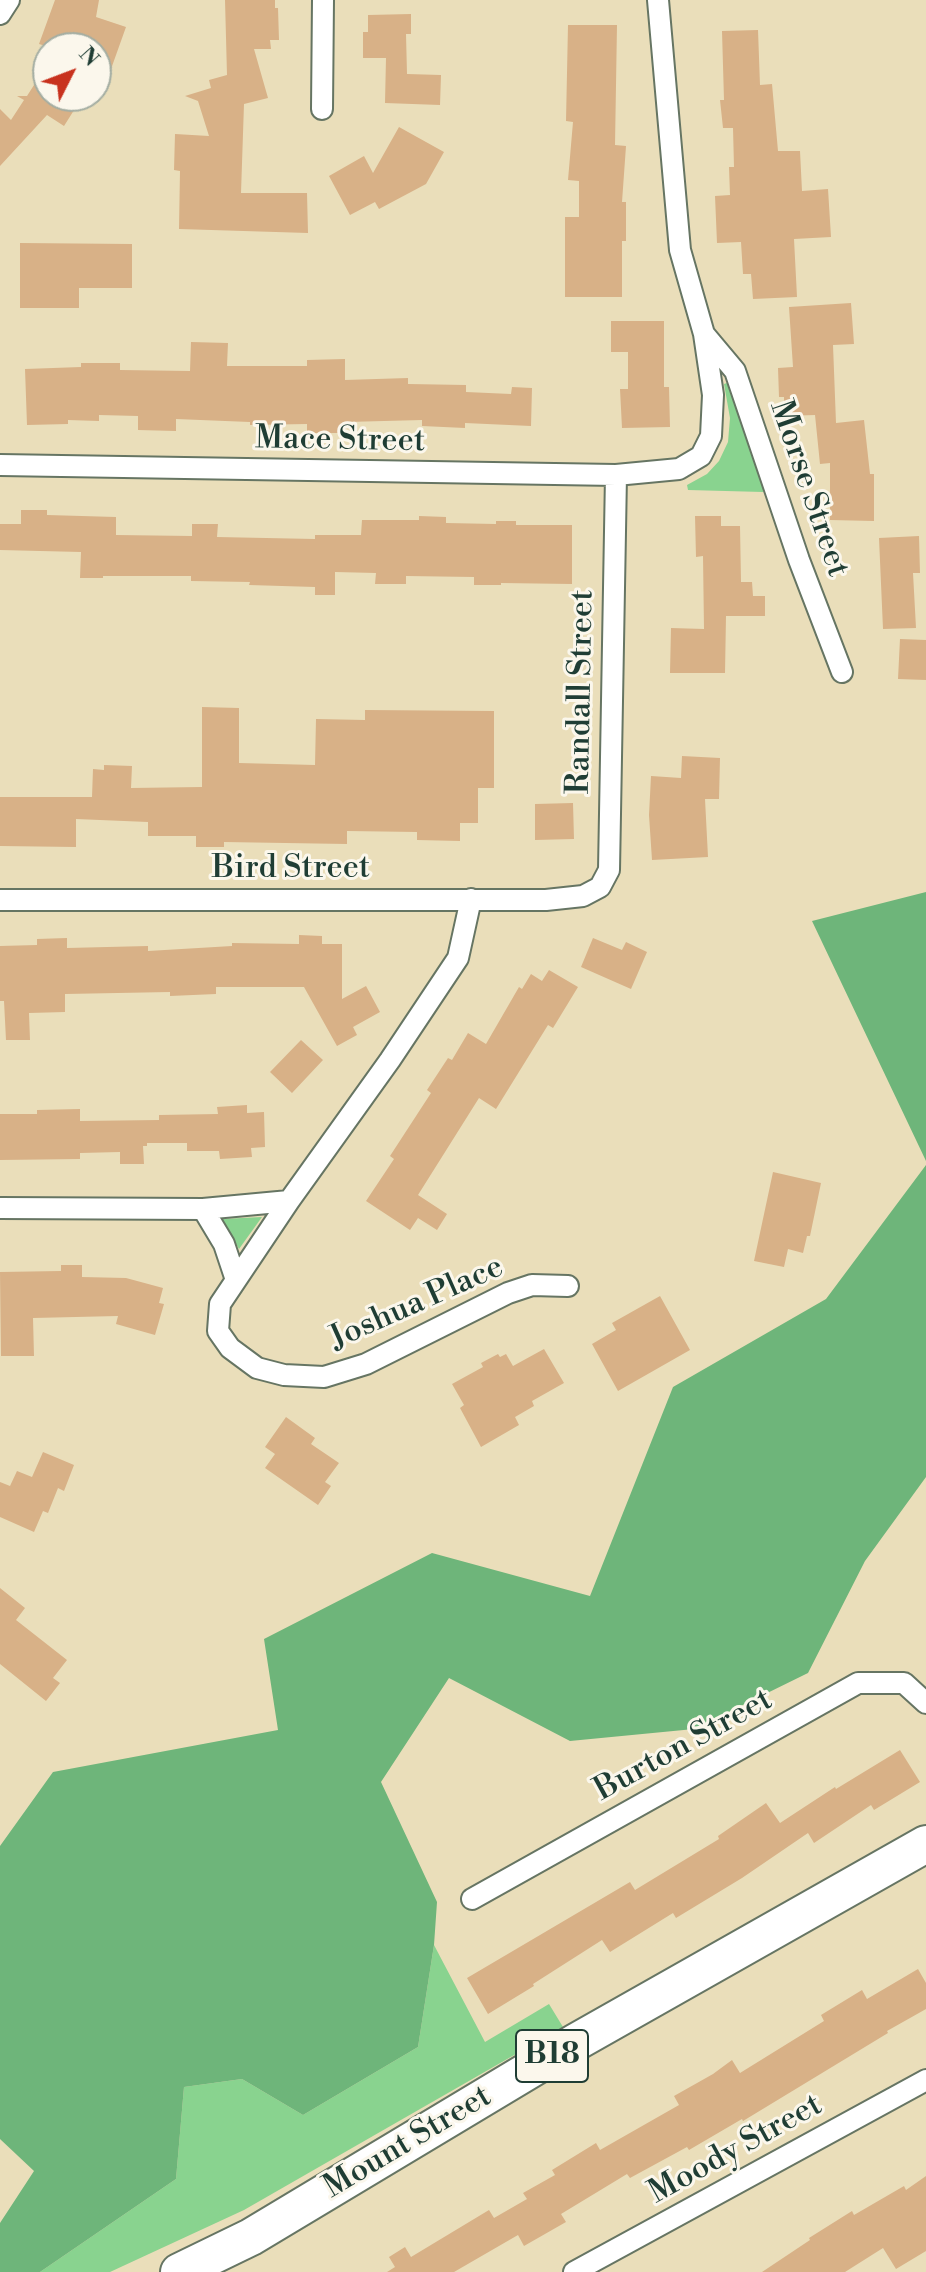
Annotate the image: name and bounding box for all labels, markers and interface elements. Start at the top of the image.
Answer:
north arrow [32,32,112,112]
text: N [73,41,105,72]
street label: Morse Street [760,396,856,582]
street label: Mace Street [255,420,425,462]
street label: Randall Street [561,589,603,795]
street label: Bird Street [212,850,370,888]
street label: Joshua Place [324,1249,510,1359]
street label: Burton Street [589,1681,779,1811]
road number: B18 [516,2030,588,2082]
street label: Mount Street [317,2078,499,2208]
street label: Moody Street [643,2087,829,2213]

